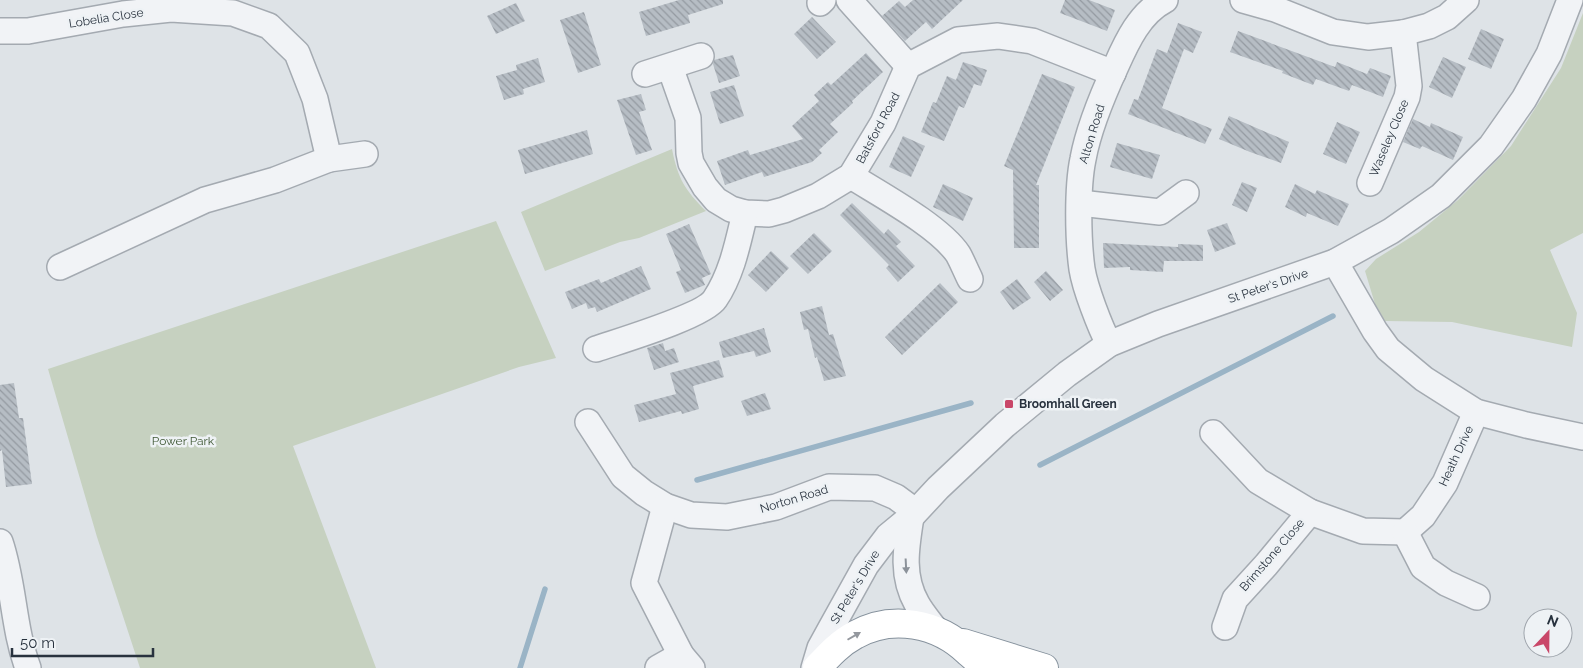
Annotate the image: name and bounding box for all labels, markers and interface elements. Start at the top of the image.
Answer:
street label: Lobelia Close [68,5,144,31]
street label: Batsford Road [853,90,903,166]
street label: Waseley Close [1367,97,1411,179]
street label: Alton Road [1076,103,1108,165]
street label: St Peter's Drive [1226,266,1310,306]
place label: Broomhall Green [1019,397,1117,411]
marker: Broomhall Green [1003,398,1015,410]
street label: Heath Drive [1436,424,1476,488]
park label: Power Park [152,434,215,448]
street label: Norton Road [758,482,830,516]
street label: Brimstone Close [1237,516,1307,594]
street label: St Peter's Drive [827,548,883,626]
one-way arrow [902,558,910,574]
north arrow [1523,608,1573,658]
text: N [1545,612,1561,630]
scale bar [12,626,154,658]
one-way arrow [847,632,860,641]
text: 50 m [20,634,55,652]

